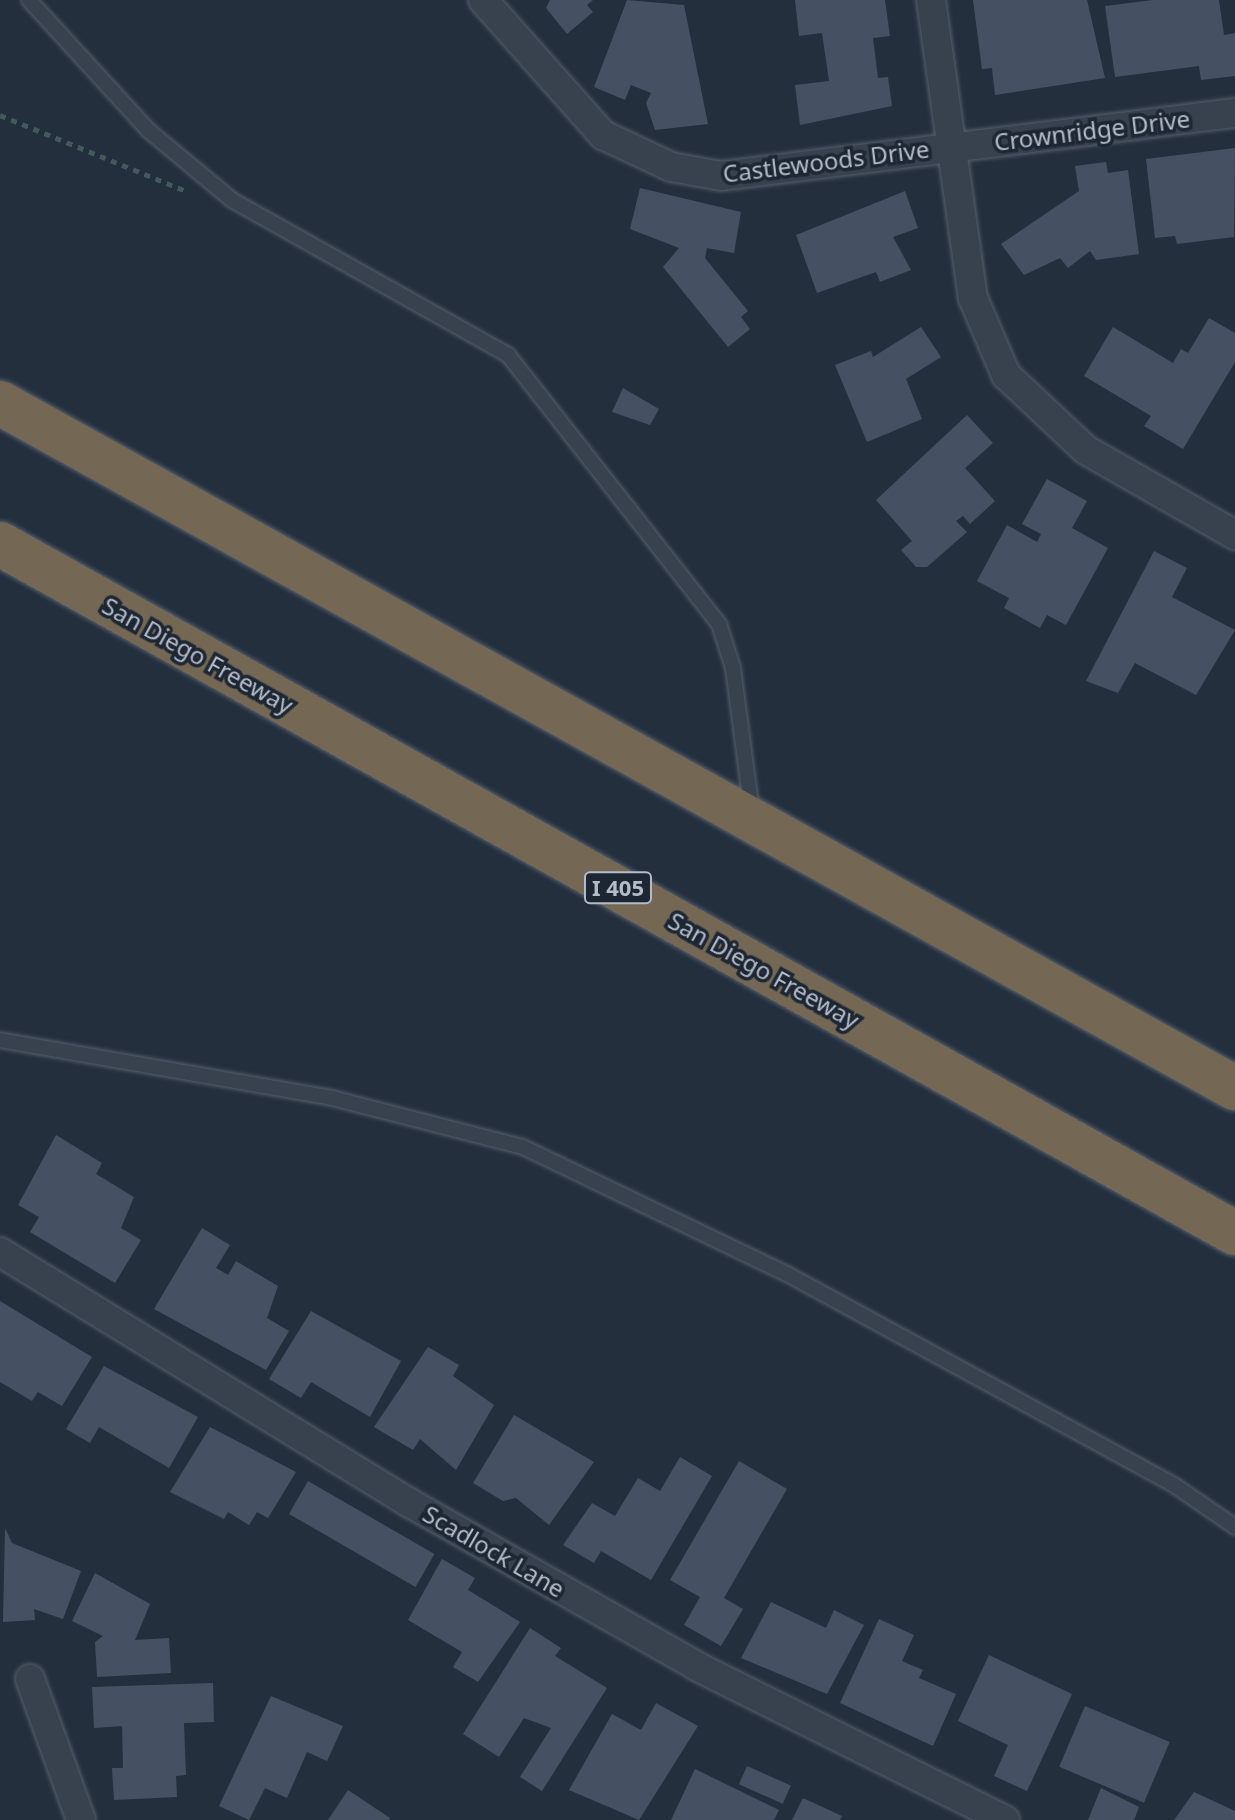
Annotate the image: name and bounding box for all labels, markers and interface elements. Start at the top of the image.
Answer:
street label: Crownridge Drive [992,104,1192,156]
street label: Castlewoods Drive [721,134,931,188]
street label: San Diego Freeway [98,591,298,719]
road number: I 405 [582,870,654,906]
street label: San Diego Freeway [664,906,864,1034]
street label: Scadlock Lane [418,1499,570,1603]

